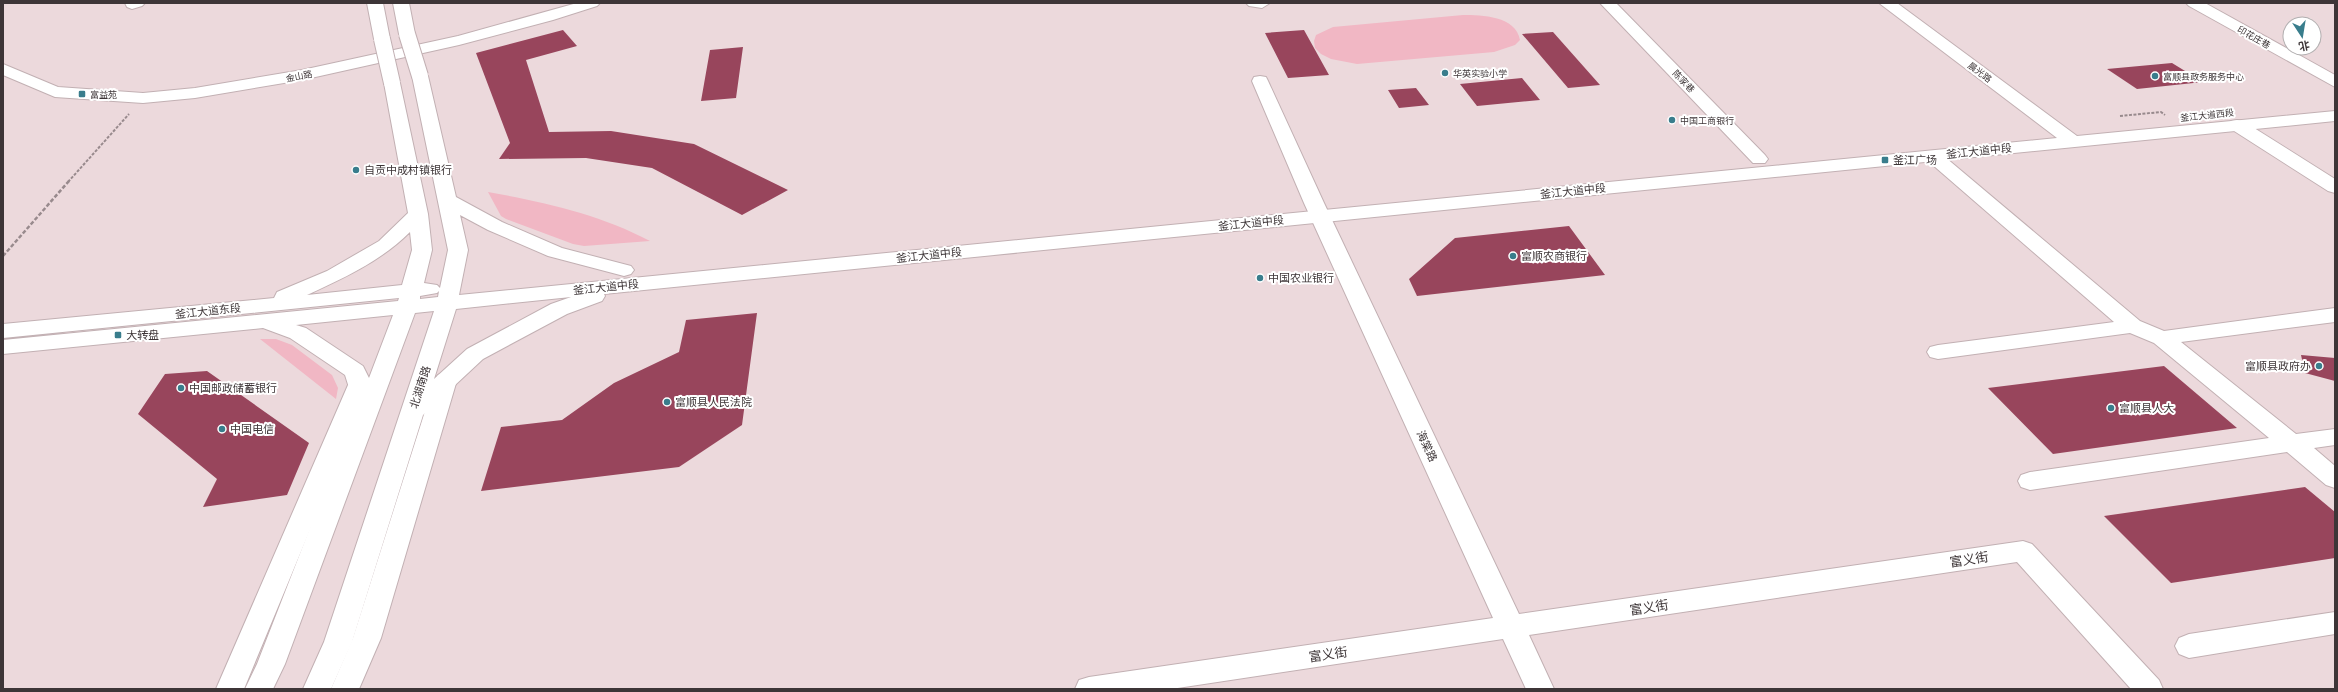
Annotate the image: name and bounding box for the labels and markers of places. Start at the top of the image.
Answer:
marker: 华英实验小学 [1440,68,1450,78]
place label: 华英实验小学 [1453,68,1507,79]
marker: 富顺县政务服务中心 [2150,71,2160,81]
place label: 富顺县政务服务中心 [2163,71,2244,82]
marker: 富益苑 [77,89,87,99]
place label: 富益苑 [90,89,117,100]
marker: 中国工商银行 [1667,115,1677,125]
place label: 中国工商银行 [1680,115,1734,126]
place label: 釜江广场 [1893,153,1937,167]
marker: 釜江广场 [1880,155,1890,165]
place label: 自贡中成村镇银行 [364,163,452,177]
marker: 自贡中成村镇银行 [351,165,361,175]
place label: 富顺农商银行 [1521,249,1587,263]
marker: 富顺农商银行 [1508,251,1518,261]
place label: 中国农业银行 [1268,271,1334,285]
marker: 中国农业银行 [1255,273,1265,283]
place label: 大转盘 [126,328,159,342]
marker: 大转盘 [113,330,123,340]
place label: 富顺县政府办 [2245,359,2311,373]
marker: 富顺县政府办 [2314,361,2324,371]
place label: 中国邮政储蓄银行 [189,381,277,395]
marker: 中国邮政储蓄银行 [176,383,186,393]
place label: 富顺县人民法院 [675,395,752,409]
marker: 富顺县人民法院 [662,397,672,407]
place label: 富顺县人大 [2119,401,2174,415]
marker: 富顺县人大 [2106,403,2116,413]
place label: 中国电信 [230,422,274,436]
marker: 中国电信 [217,424,227,434]

